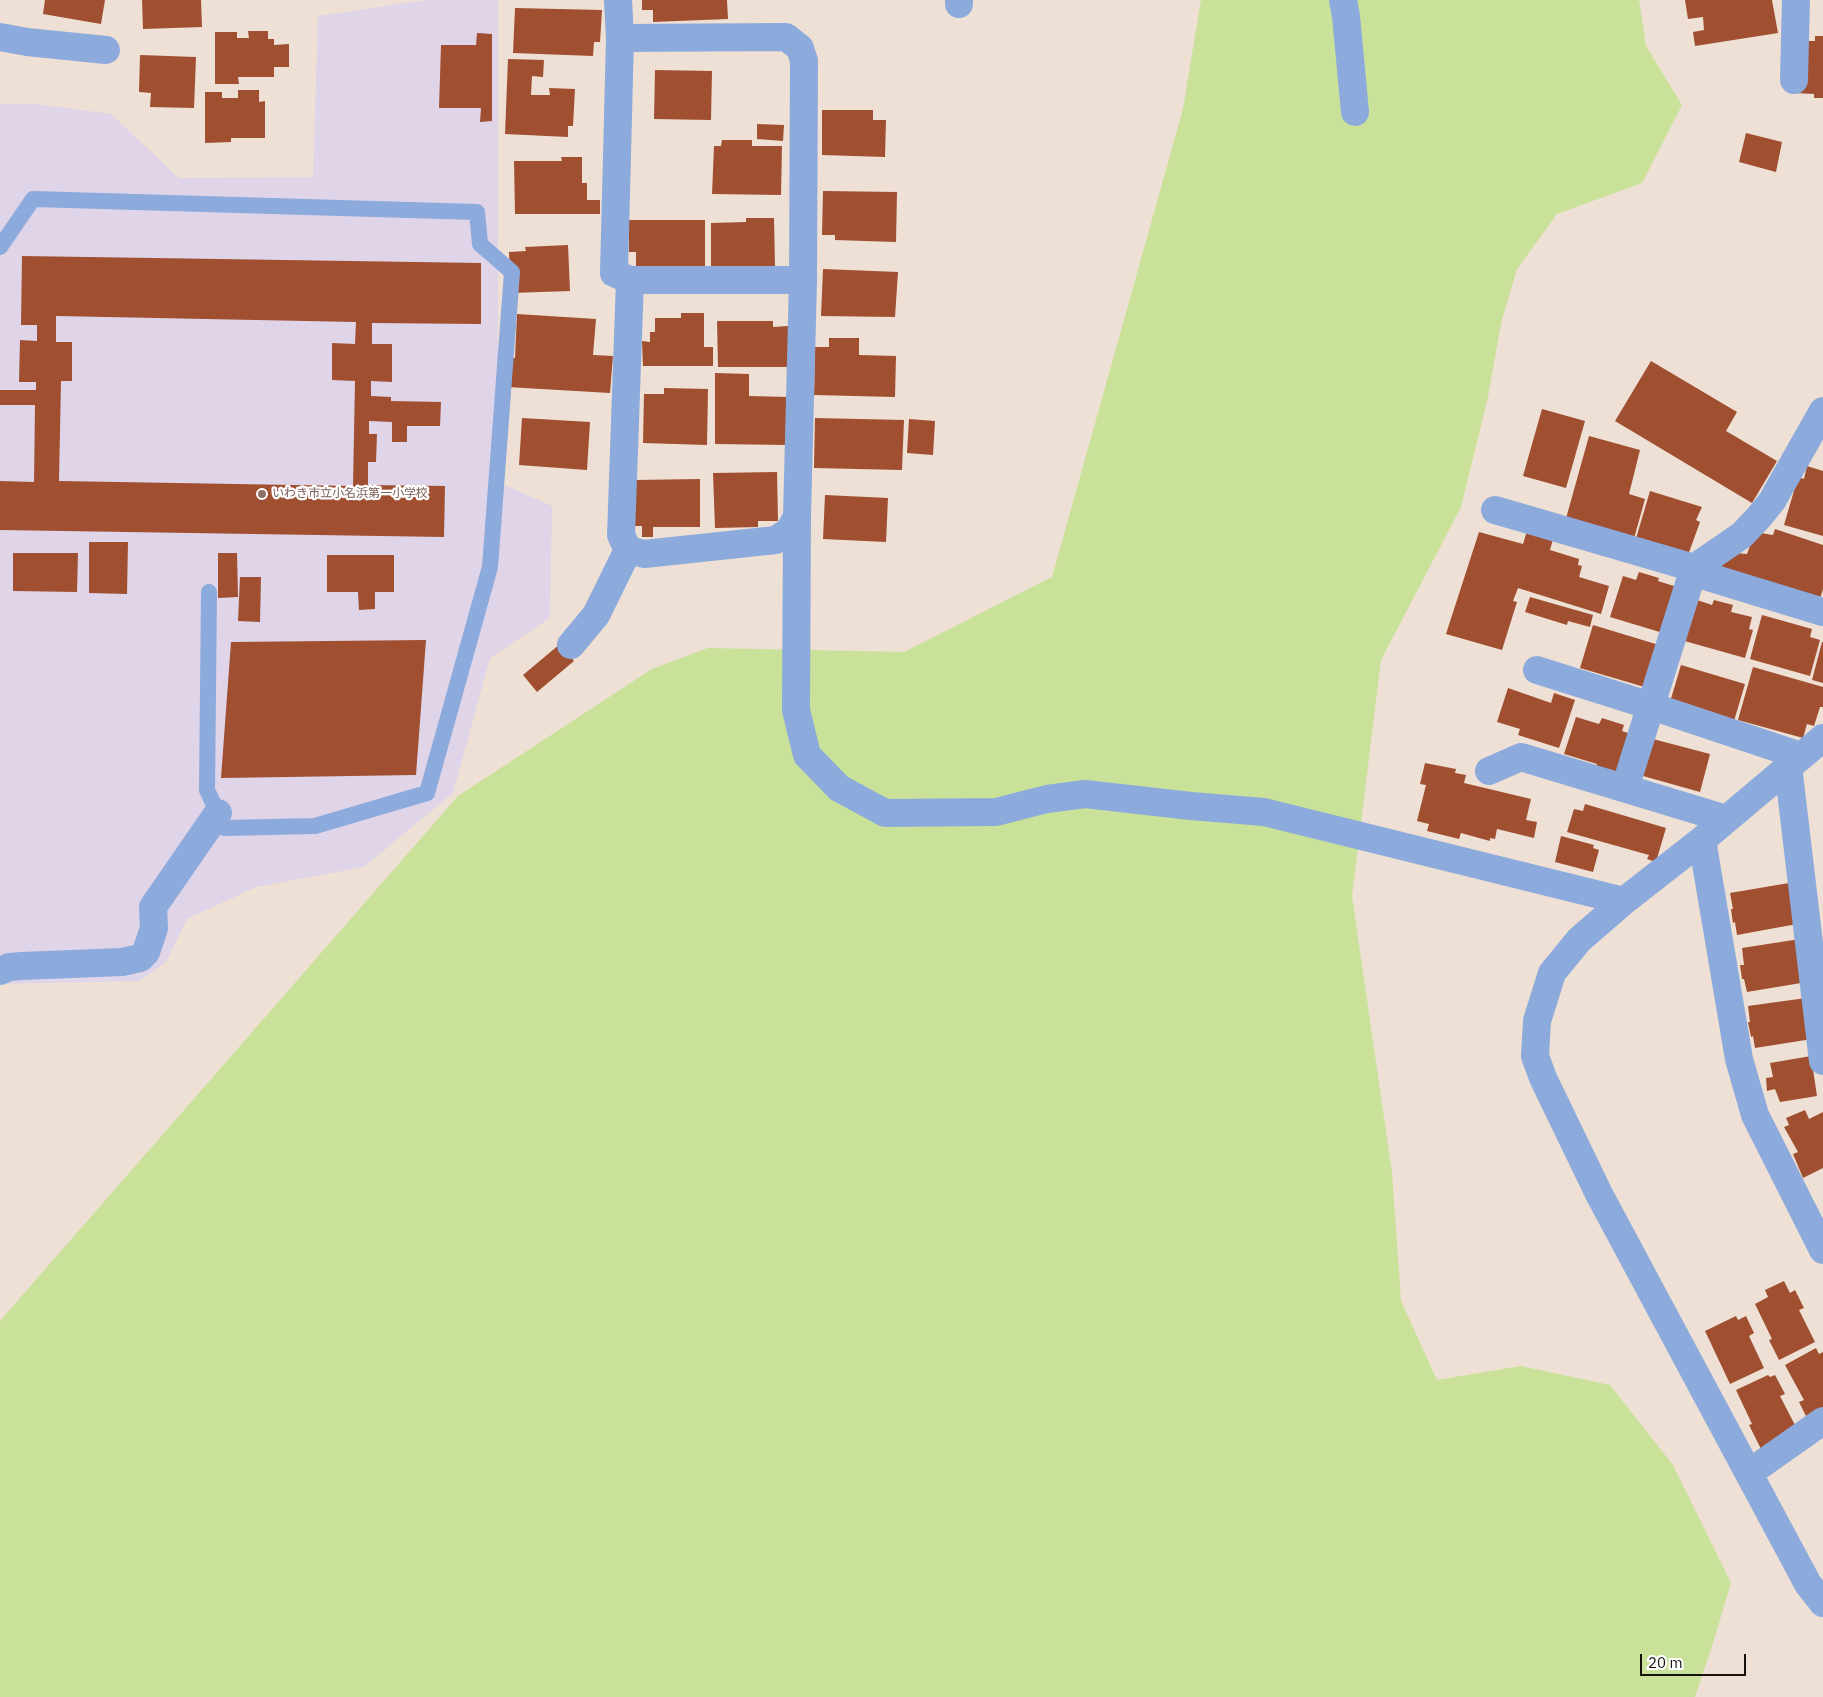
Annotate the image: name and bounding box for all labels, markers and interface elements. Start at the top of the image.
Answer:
place label: いわき市立小名浜第一小学校 [272,487,428,501]
marker: いわき市立小名浜第一小学校 [256,488,268,500]
scale bar [1643,1644,1749,1676]
text: 20 m [1648,1653,1683,1672]

